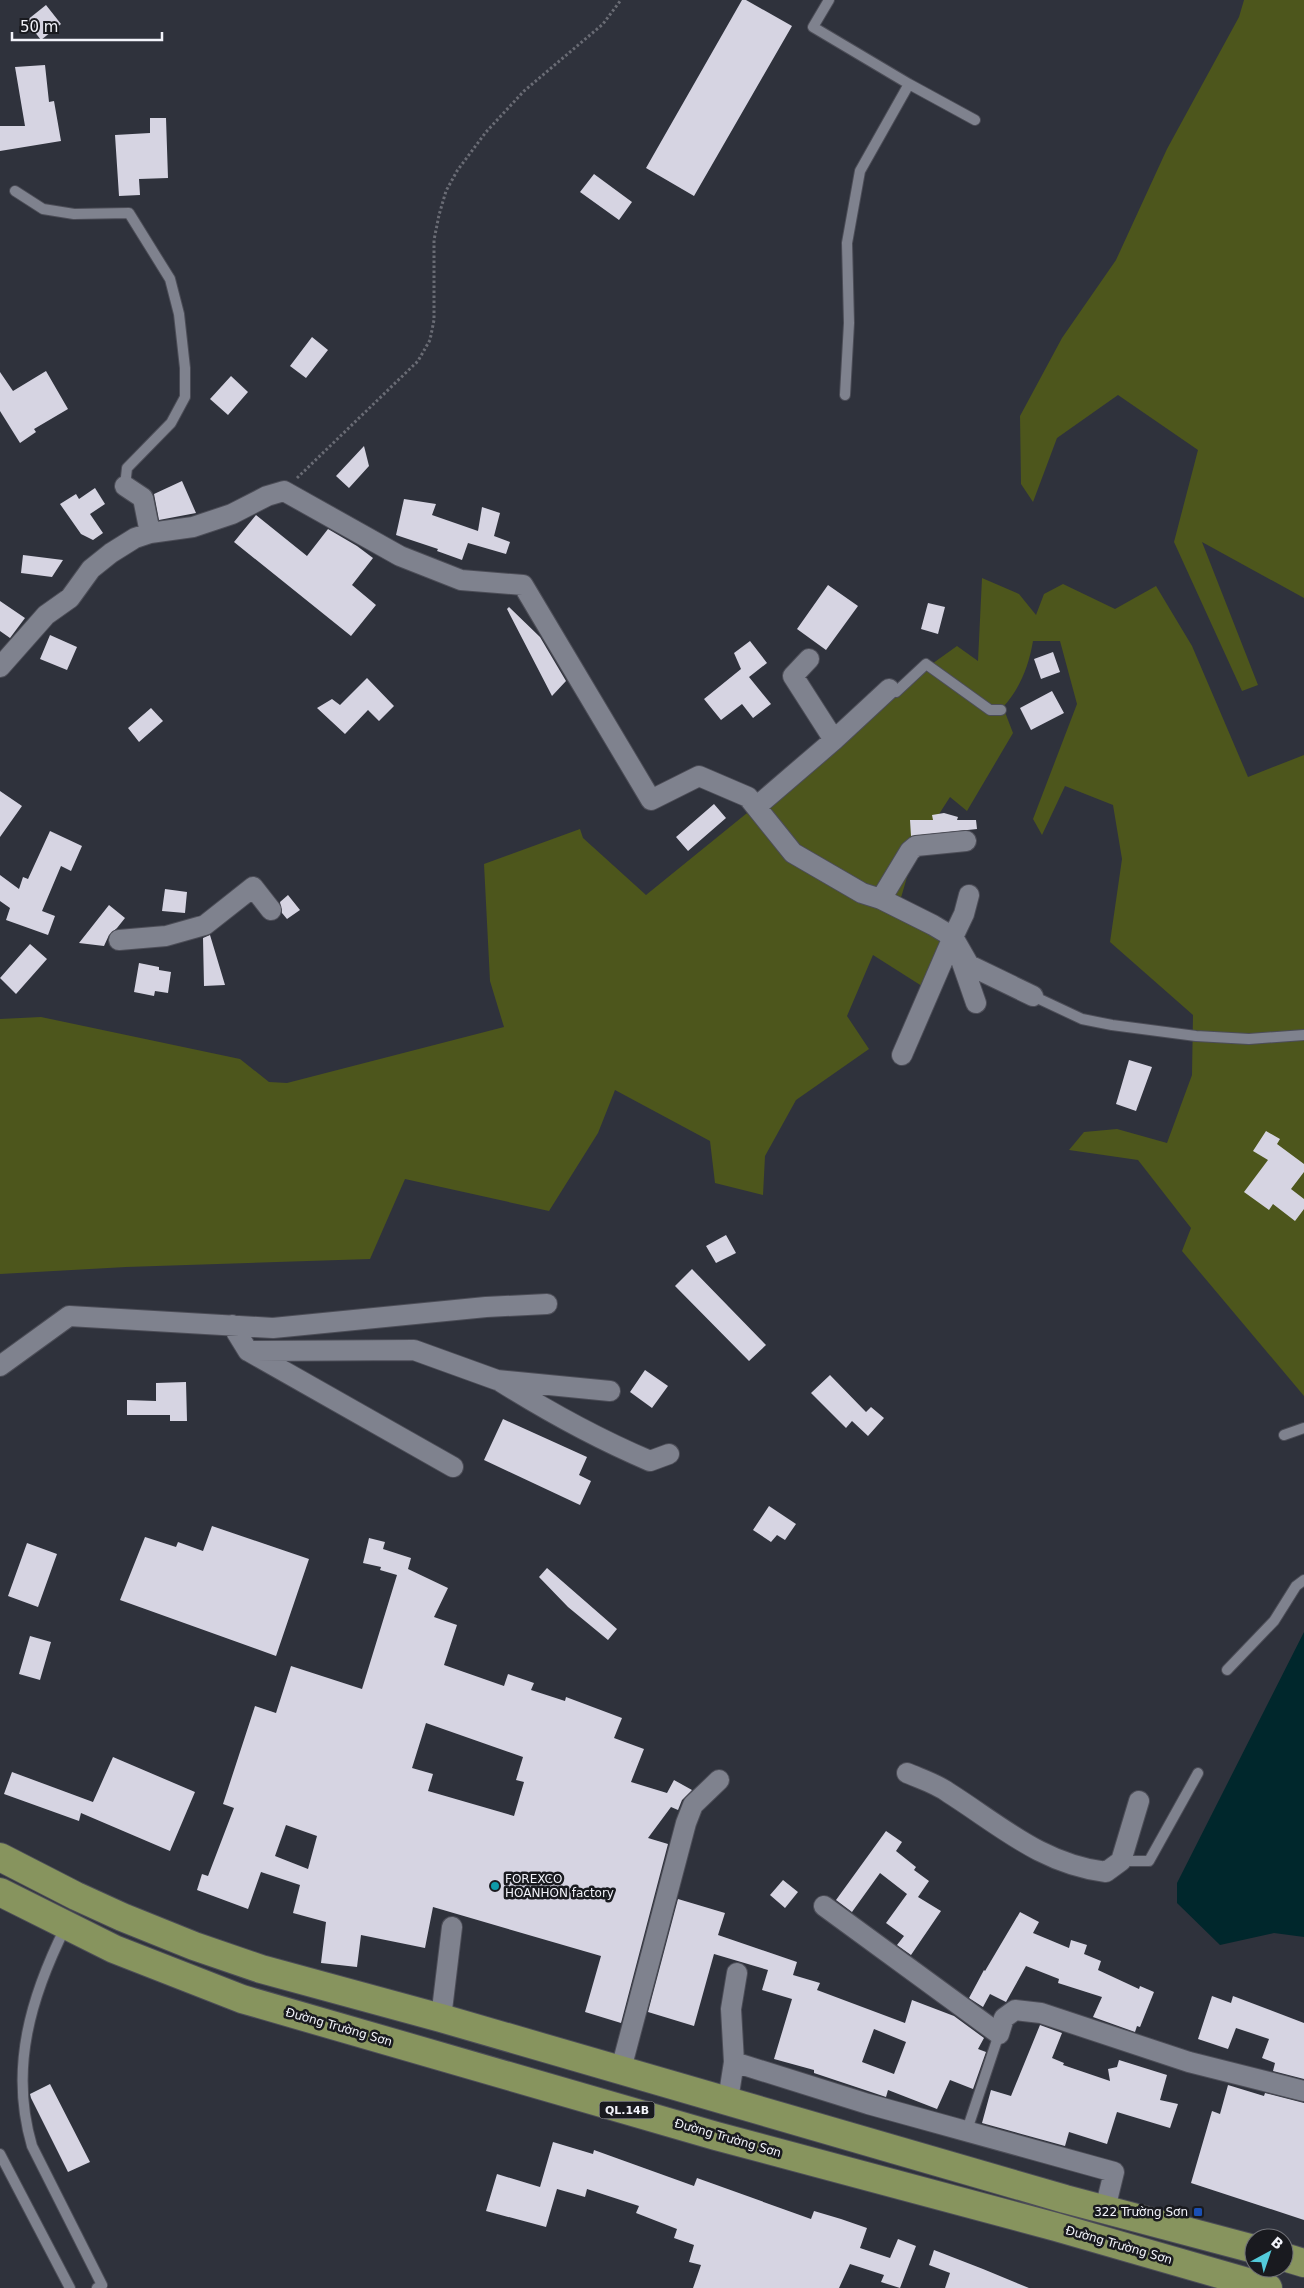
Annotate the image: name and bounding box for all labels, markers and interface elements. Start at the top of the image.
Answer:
scale bar [12,10,162,42]
text: 50 m [20,18,58,36]
place label: FOREXCO HOANHON factory [505,1872,614,1900]
marker: FOREXCO HOANHON factory [489,1880,501,1892]
street label: Đường Trường Sơn [284,2005,394,2049]
road number: QL.14B [600,2102,654,2118]
street label: Đường Trường Sơn [673,2116,783,2160]
place label: 322 Trường Sơn [1094,2205,1188,2219]
marker: 322 Trường Sơn [1192,2206,1204,2218]
street label: Đường Trường Sơn [1064,2223,1174,2267]
north arrow [1244,2228,1294,2278]
text: B [1268,2233,1287,2253]

